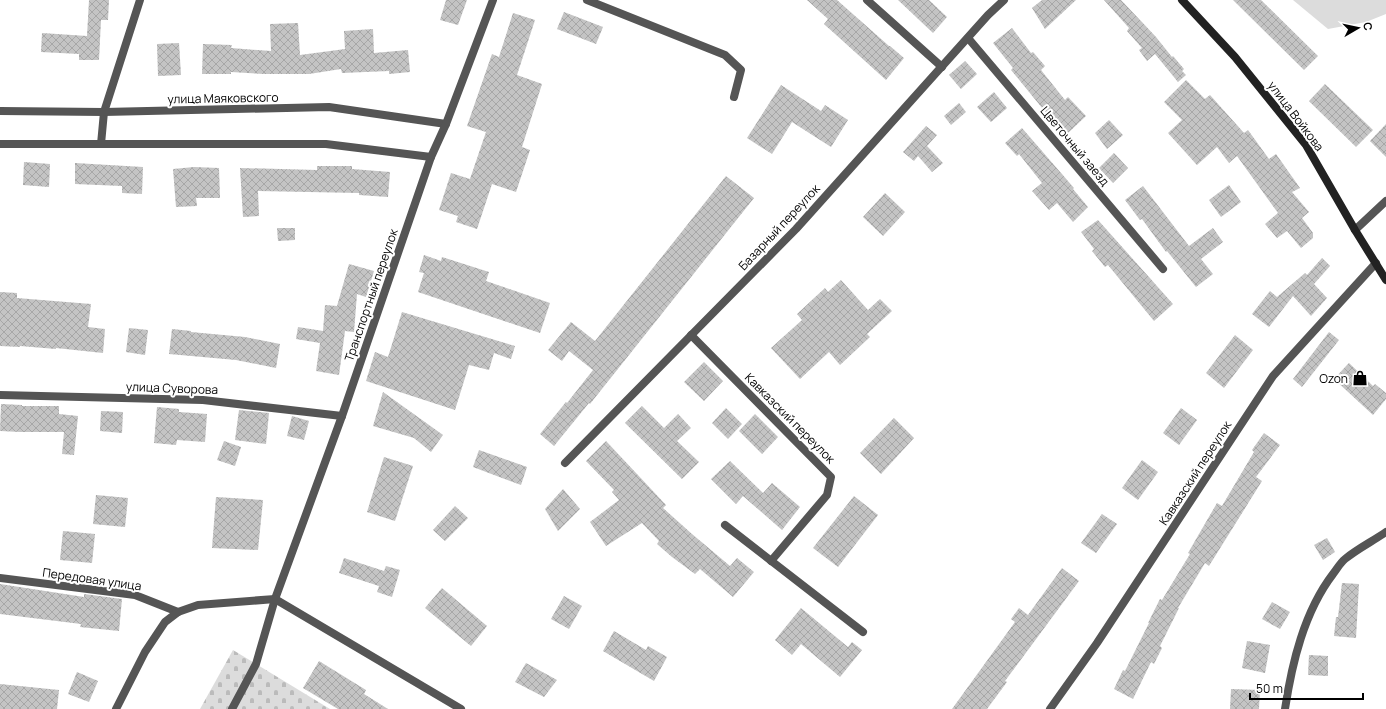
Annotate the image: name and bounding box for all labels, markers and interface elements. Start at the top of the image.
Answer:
north arrow [1338,8,1378,48]
text: С [1360,21,1376,32]
street label: улица Войкова [1264,77,1328,155]
street label: улица Маяковского [167,89,279,107]
street label: Цветочный заезд [1037,103,1113,189]
street label: Базарный переулок [735,179,824,274]
street label: Транспортный переулок [340,225,402,364]
street label: Кавказский переулок [741,369,840,468]
shop icon: Ozon [1351,369,1369,387]
place label: Ozon [1319,370,1348,387]
street label: улица Суворова [126,378,218,398]
street label: Кавказский переулок [1155,417,1236,529]
street label: Передовая улица [41,564,143,594]
scale bar [1250,675,1363,701]
text: 50 m [1256,680,1283,697]

